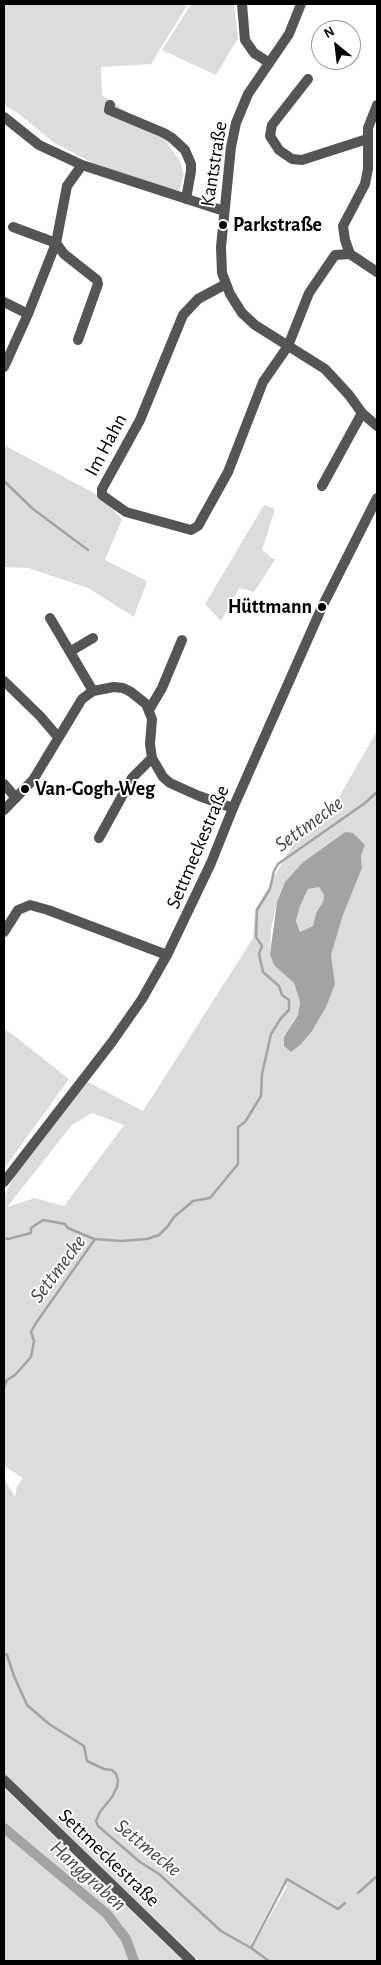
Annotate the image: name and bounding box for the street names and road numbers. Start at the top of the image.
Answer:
street label: Kantstraße [195,120,233,208]
street label: Im Hahn [80,410,132,480]
street label: Settmeckestraße [161,782,235,912]
street label: Settmeckestraße [53,1804,165,1912]

